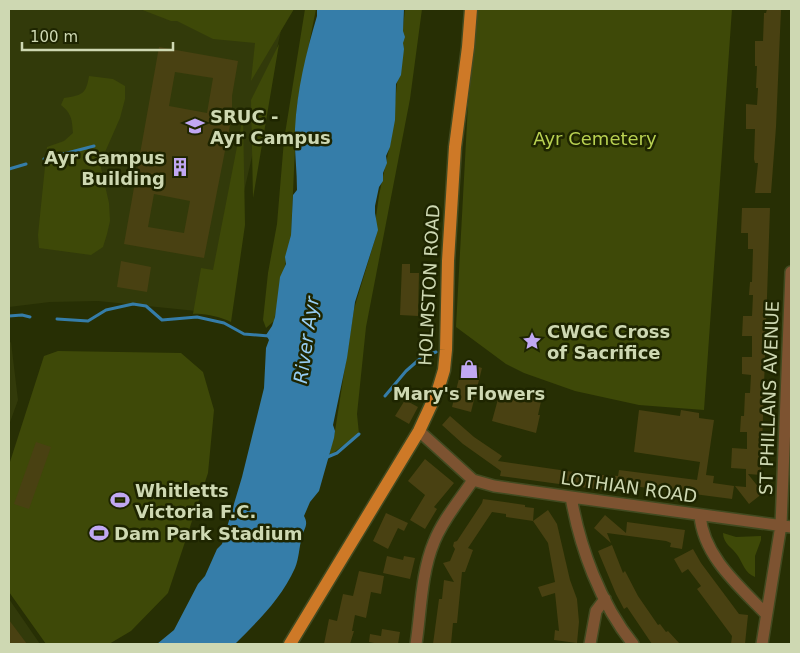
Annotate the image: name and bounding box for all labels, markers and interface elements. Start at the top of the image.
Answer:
scale bar [22,20,174,52]
text: 100 m [30,28,78,46]
place label: SRUC - Ayr Campus [210,106,331,148]
school or university icon: SRUC - Ayr Campus [184,115,206,137]
park label: Ayr Cemetery [533,128,657,149]
place label: Ayr Campus Building [44,147,165,189]
building icon: Ayr Campus Building [169,156,191,178]
street label: HOLMSTON ROAD [414,204,444,366]
water label: River Ayr [289,294,323,385]
street label: ST PHILLANS AVENUE [755,301,783,495]
place label: CWGC Cross of Sacrifice [547,321,670,363]
place icon: CWGC Cross of Sacrifice [521,330,543,352]
shop icon: Mary's Flowers [458,358,480,380]
place label: Mary's Flowers [393,383,545,404]
street label: LOTHIAN ROAD [559,467,699,507]
place label: Whitletts Victoria F.C. [135,480,256,522]
sports icon: Whitletts Victoria F.C. [109,489,131,511]
sports icon: Dam Park Stadium [88,522,110,544]
place label: Dam Park Stadium [114,523,302,544]

